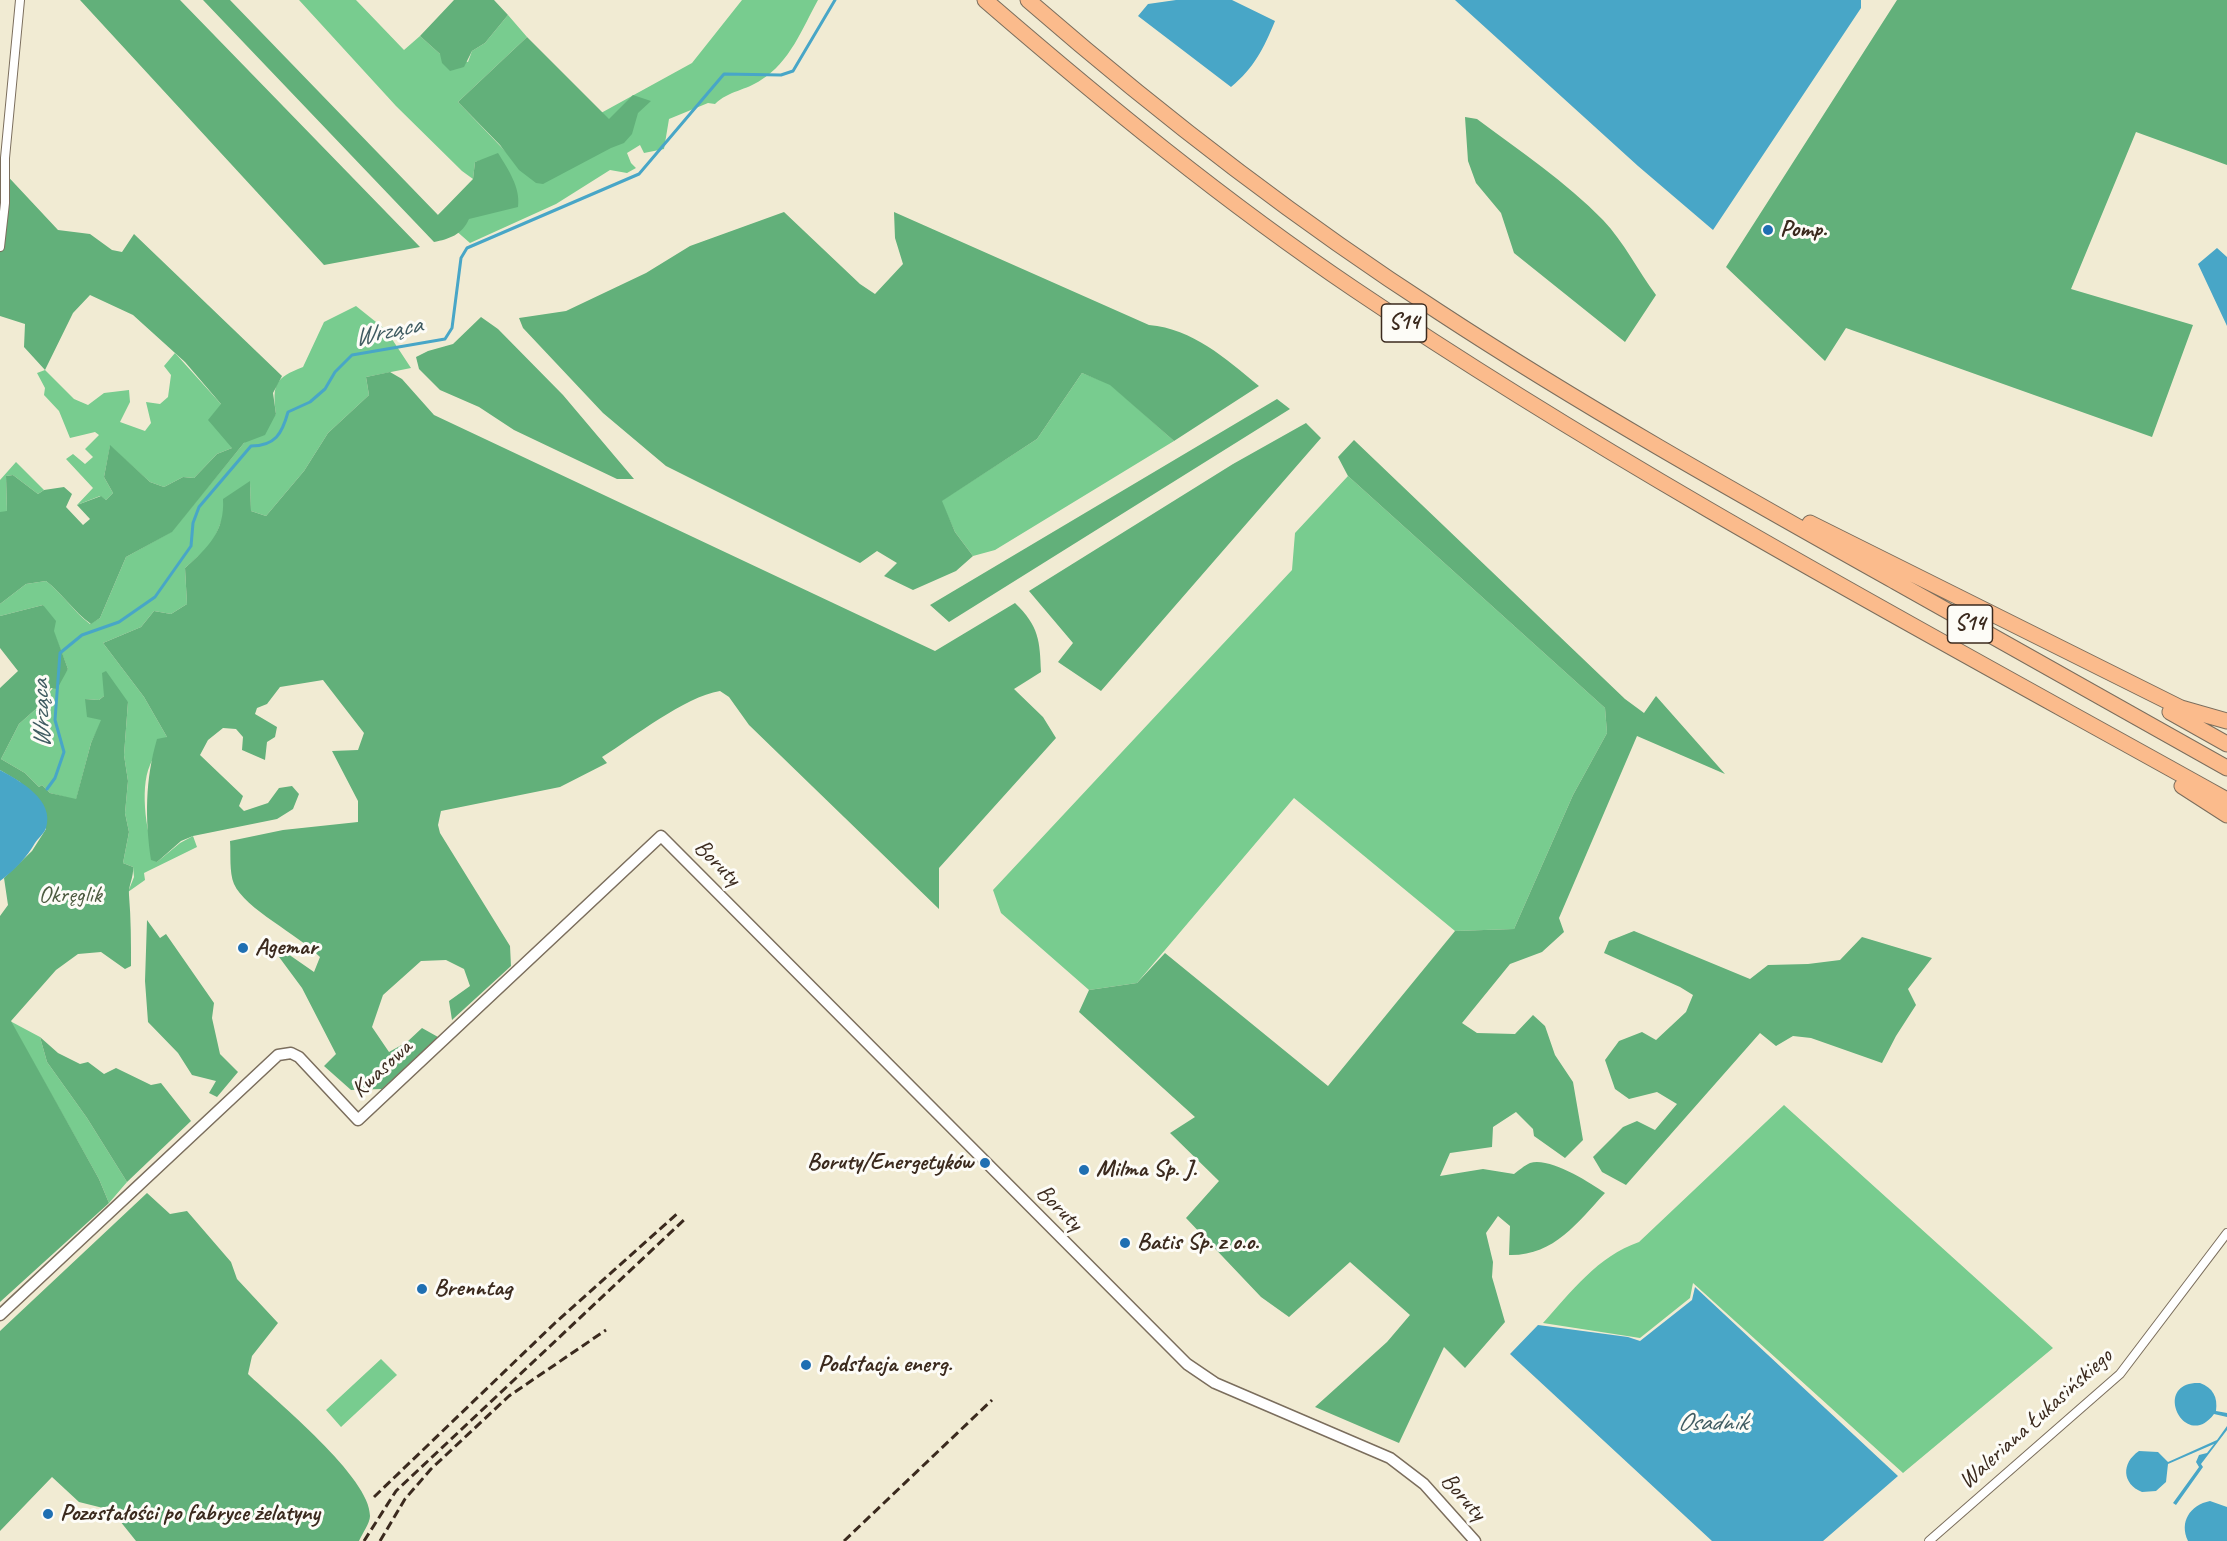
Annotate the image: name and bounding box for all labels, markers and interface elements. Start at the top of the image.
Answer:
place label: Pomp. [1780,216,1827,244]
marker: Pomp. [1761,223,1775,237]
road number: S14 [1382,304,1426,342]
water label: Wrząca [351,310,425,354]
road number: S14 [1948,605,1992,643]
water label: Wrząca [25,679,59,749]
street label: Boruty [688,834,746,892]
park label: Okręglik [38,882,102,910]
place label: Agemar [255,934,317,962]
marker: Agemar [236,941,250,955]
street label: Kwasowa [346,1034,418,1104]
place label: Boruty/Energetyków [807,1149,973,1177]
marker: Boruty/Energetyków [978,1156,992,1170]
place label: Milma Sp. J. [1096,1156,1197,1184]
marker: Milma Sp. J. [1077,1163,1091,1177]
street label: Boruty [1030,1179,1088,1237]
place label: Batis Sp. z o.o. [1137,1229,1259,1257]
marker: Batis Sp. z o.o. [1118,1236,1132,1250]
place label: Brenntag [434,1275,512,1303]
marker: Brenntag [415,1282,429,1296]
street label: Waleriana Łukasińskiego [1953,1342,2119,1496]
place label: Podstacja energ. [818,1351,952,1379]
marker: Podstacja energ. [799,1358,813,1372]
water label: Osadnik [1677,1407,1747,1439]
street label: Boruty [1434,1467,1492,1527]
place label: Pozostałości po fabryce żelatyny [60,1500,320,1528]
marker: Pozostałości po fabryce żelatyny [41,1507,55,1521]

